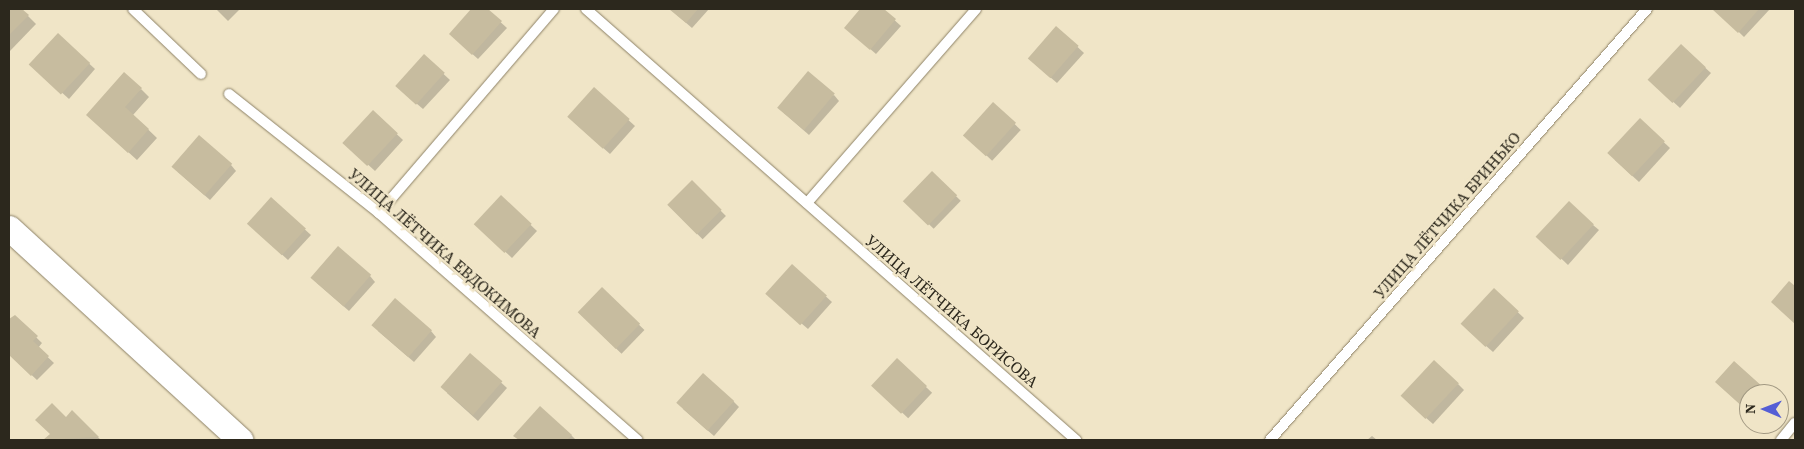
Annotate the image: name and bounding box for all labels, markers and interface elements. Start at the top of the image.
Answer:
street label: УЛИЦА ЛЁТЧИКА БРИНЬКО [1369,128,1525,302]
street label: УЛИЦА ЛЁТЧИКА ЕВДОКИМОВА [345,164,545,342]
street label: УЛИЦА ЛЁТЧИКА БОРИСОВА [862,231,1042,391]
north arrow [1739,384,1789,434]
text: N [1740,403,1760,414]

